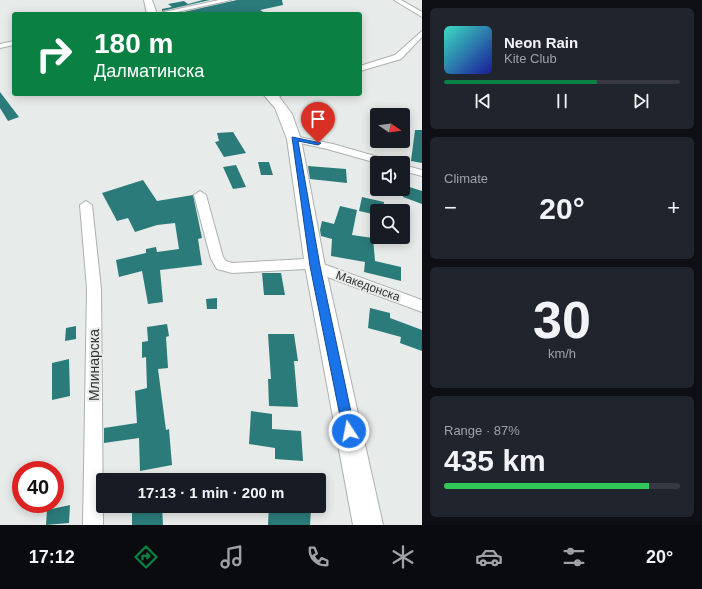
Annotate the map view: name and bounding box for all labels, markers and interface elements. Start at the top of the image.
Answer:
icon: right [28,28,80,80]
text: 180 m [94,28,173,59]
text: Neon Rain [504,34,578,51]
text: Kite Club [504,51,557,66]
text: Далматинска [94,61,204,81]
icon: previous [472,90,494,112]
icon: pause [551,90,573,112]
icon: next [630,90,652,112]
pin [301,102,335,143]
icon: arrive [307,108,329,130]
north arrow [370,108,410,148]
map controls [370,108,410,244]
button: sound [370,156,410,196]
text: Climate [444,171,488,186]
text: 20° [539,192,585,225]
text: − [444,195,457,220]
text: + [667,195,680,220]
button: search [370,204,410,244]
street label: Македонска [334,268,402,304]
text: 30 [533,291,591,349]
street label: Млинарска [86,329,102,401]
text: km/h [548,346,576,361]
position arrow [328,410,370,452]
text: Range · 87% [444,423,520,438]
text: 435 km [444,444,546,477]
speed limit sign: 40 [12,461,64,513]
text: 17:13 · 1 min · 200 m [138,484,284,501]
icon: directions [132,543,160,571]
icon: music [218,543,246,571]
icon: phone [304,543,332,571]
icon: climate [389,543,417,571]
icon: car [475,543,503,571]
icon: filters [560,543,588,571]
text: 17:12 [29,547,75,567]
text: 20° [646,547,673,567]

